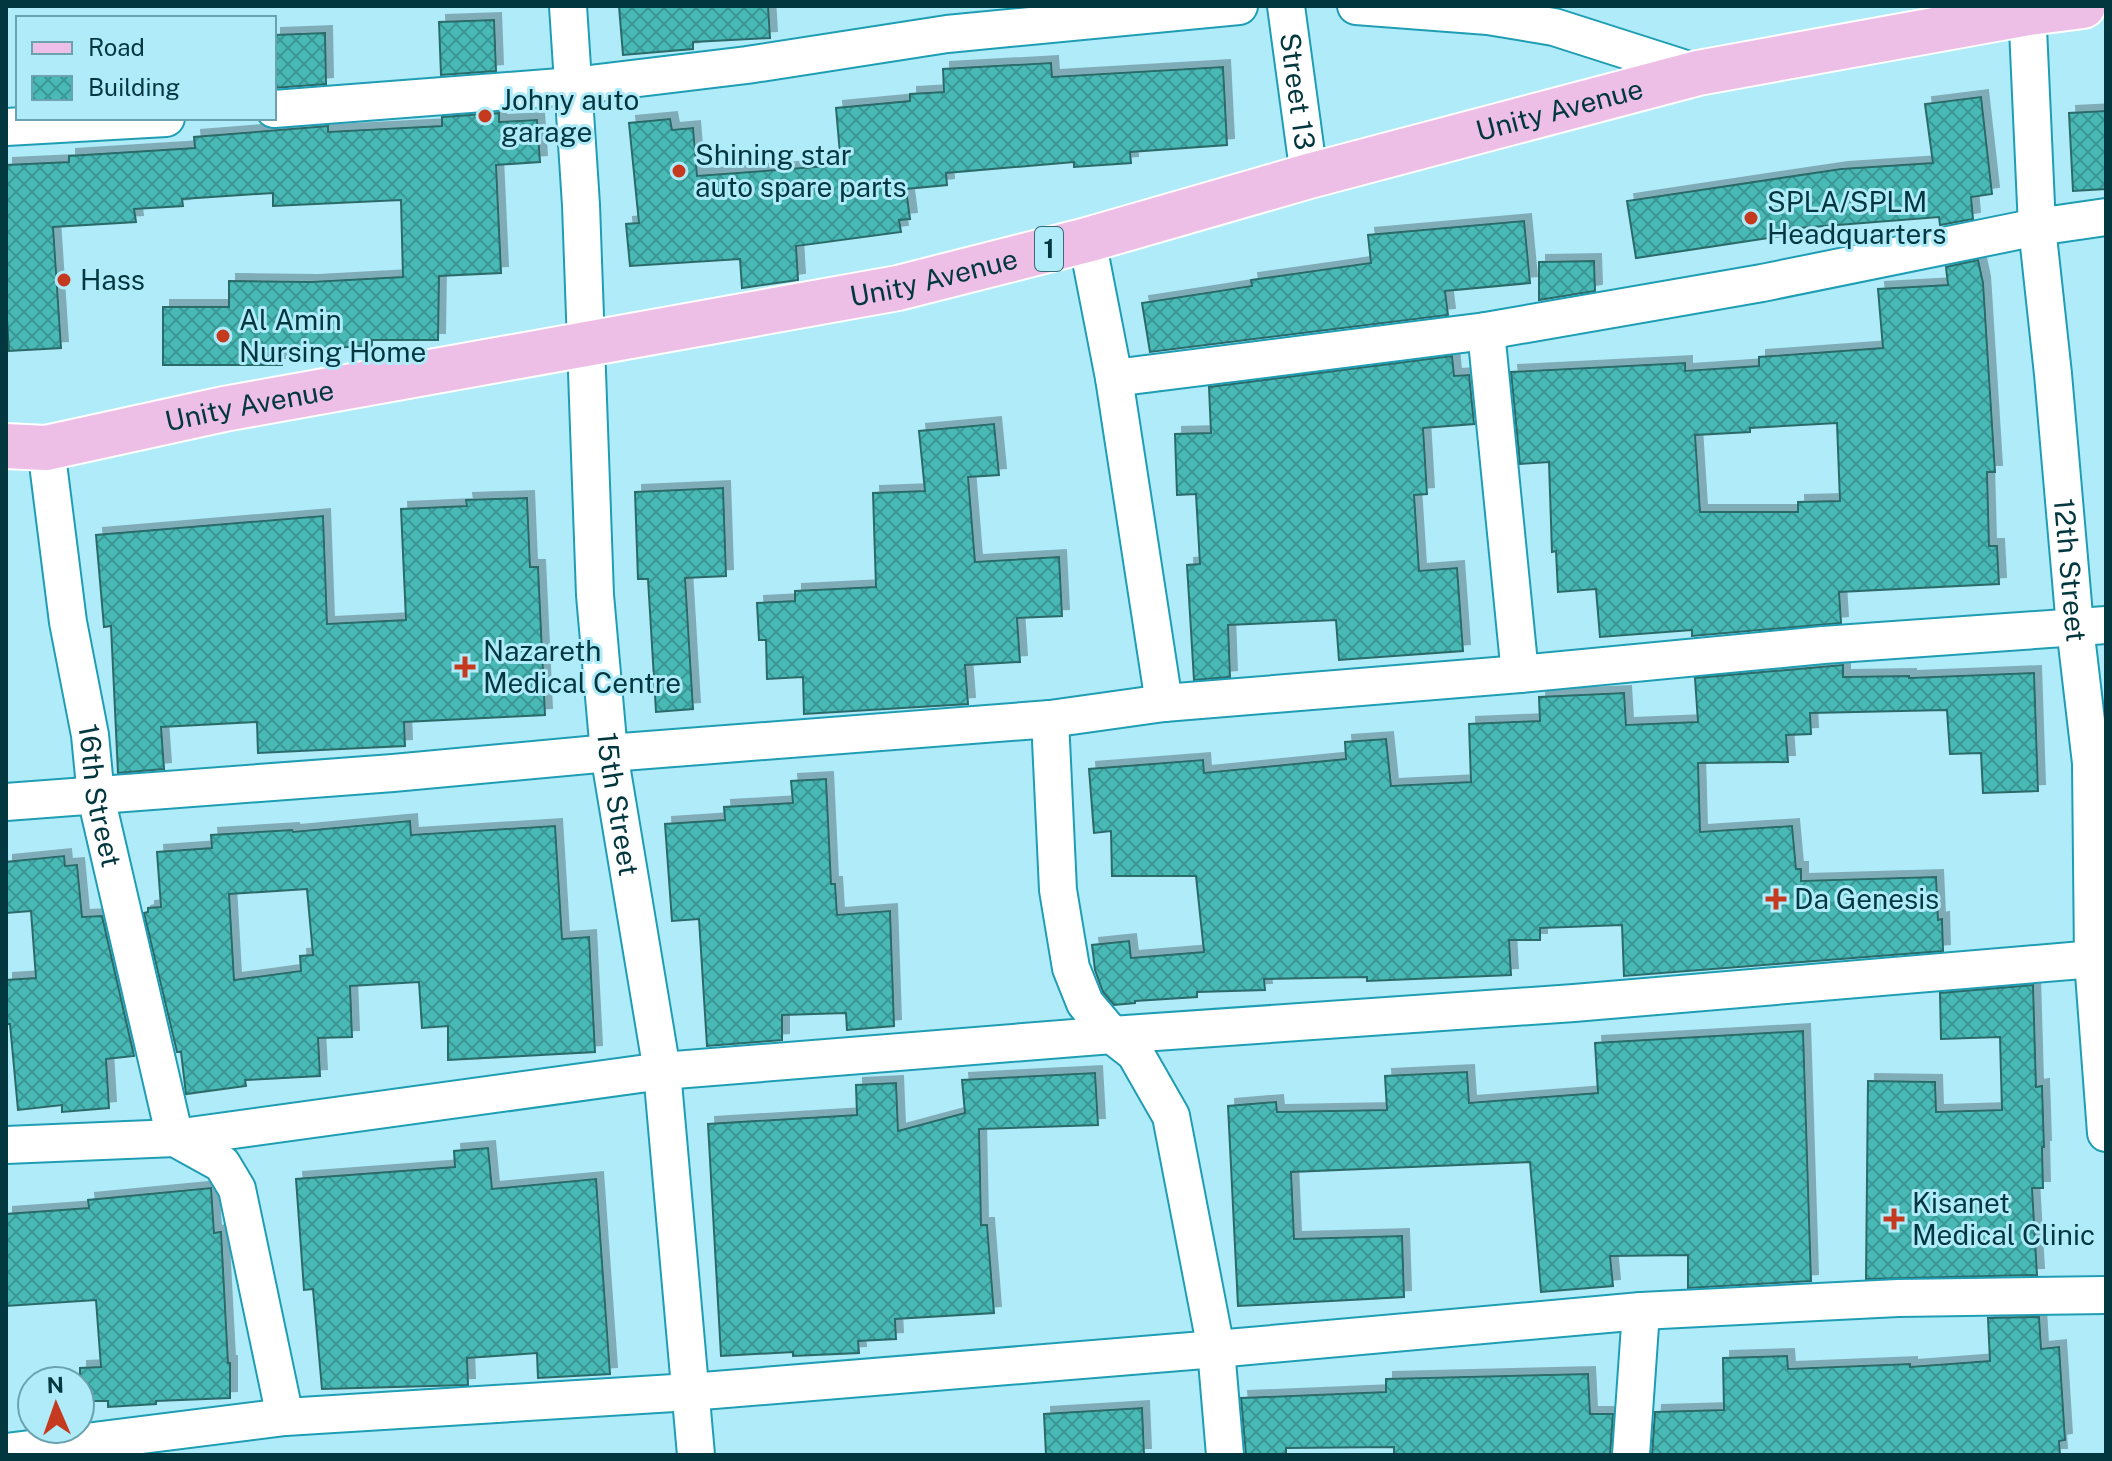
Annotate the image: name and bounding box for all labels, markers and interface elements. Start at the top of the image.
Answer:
legend [16,16,276,120]
street label: Street 13 [1274,31,1322,152]
text: Road [88,33,145,61]
street label: Unity Avenue [1472,71,1646,147]
text: Building [88,73,180,101]
place label: Johny auto garage [501,83,639,148]
marker: Johny auto garage [476,107,494,125]
place label: Shining star auto spare parts [695,138,907,203]
marker: Shining star auto spare parts [670,162,688,180]
place label: SPLA/SPLM Headquarters [1767,185,1946,250]
marker: SPLA/SPLM Headquarters [1742,209,1760,227]
road number: 1 [1035,227,1063,271]
street label: Unity Avenue [847,241,1021,312]
place label: Hass [80,263,145,296]
marker: Hass [55,271,73,289]
place label: Al Amin Nursing Home [239,303,426,368]
marker: Al Amin Nursing Home [214,327,232,345]
street label: Unity Avenue [162,373,337,437]
street label: 12th Street [2048,497,2094,644]
place label: Nazareth Medical Centre [483,634,681,699]
marker: Nazareth Medical Centre [454,656,476,678]
street label: 16th Street [72,721,129,870]
street label: 15th Street [591,731,646,878]
place label: Da Genesis [1794,882,1939,915]
marker: Da Genesis [1765,888,1787,910]
place label: Kisanet Medical Clinic [1912,1186,2095,1251]
marker: Kisanet Medical Clinic [1883,1208,1905,1230]
north arrow [16,1365,96,1445]
text: N [46,1372,64,1398]

